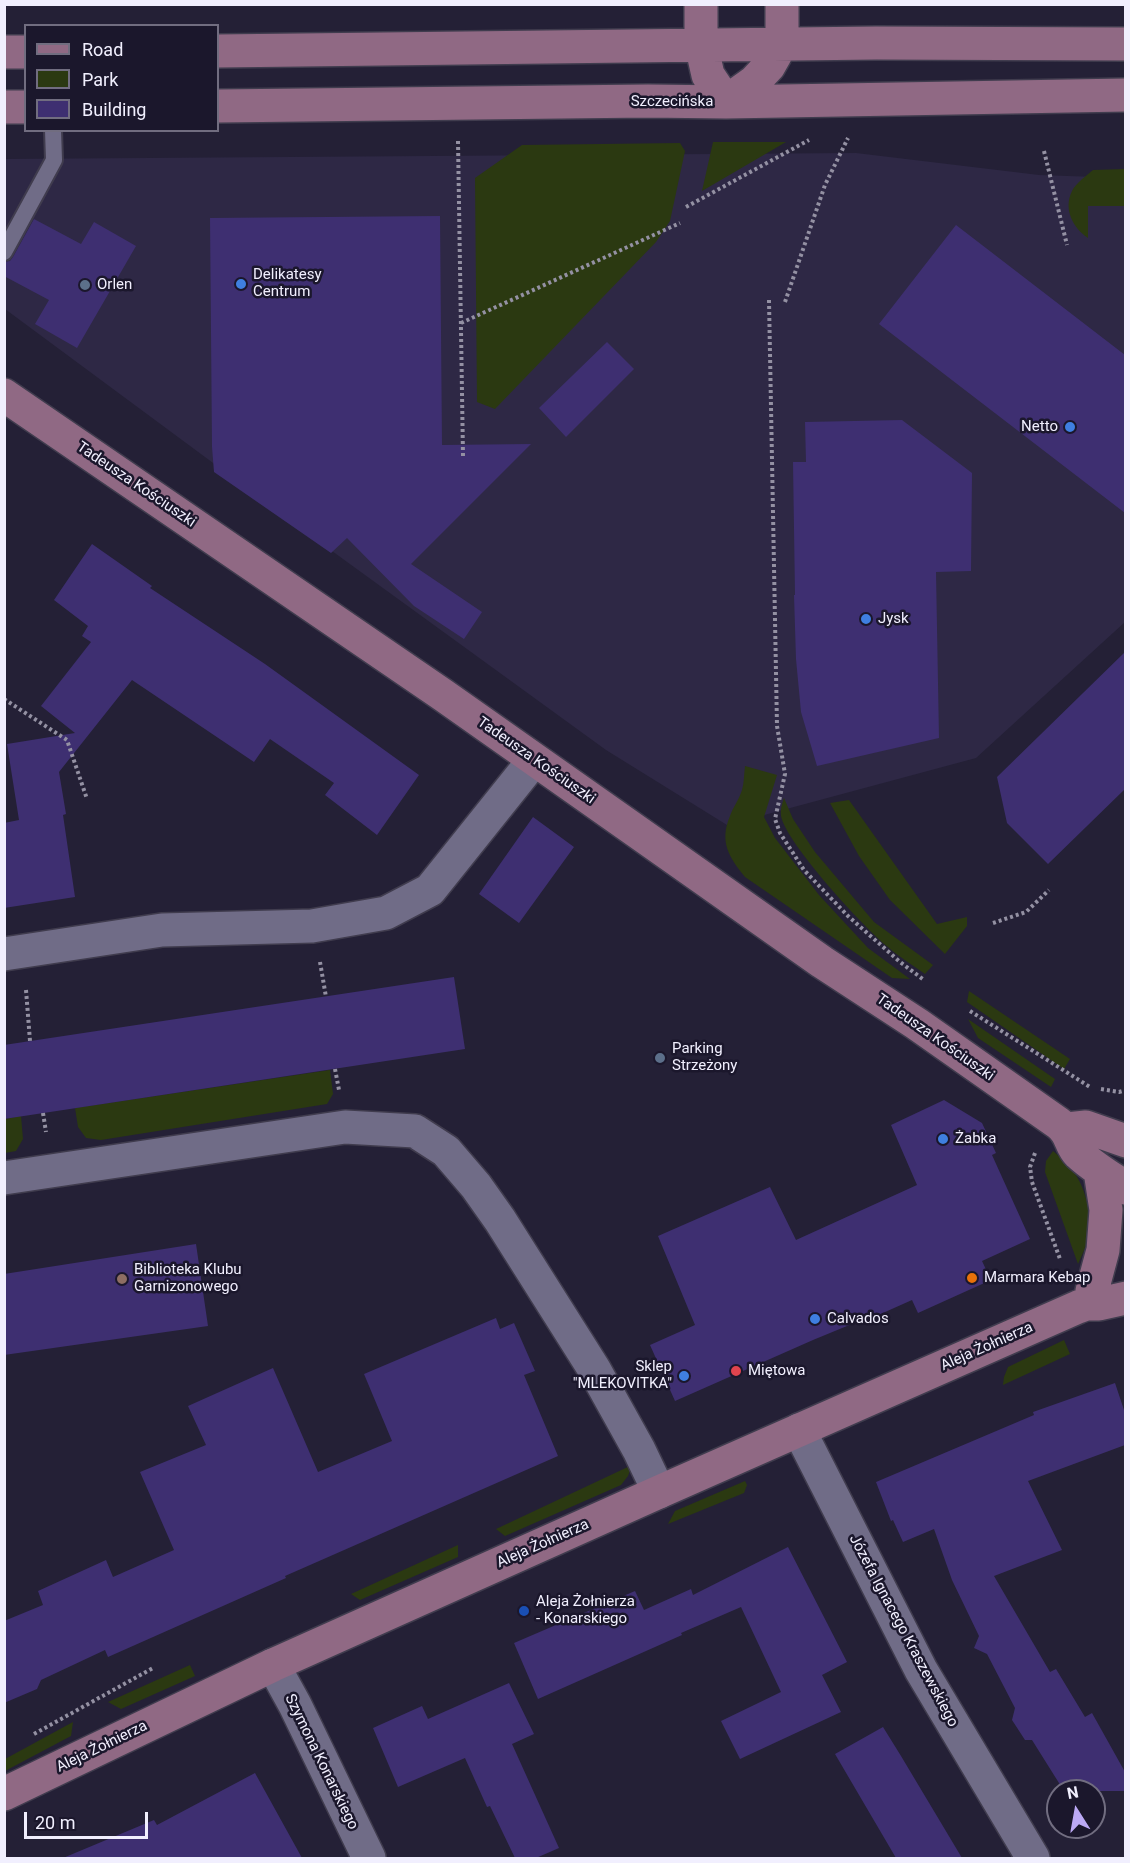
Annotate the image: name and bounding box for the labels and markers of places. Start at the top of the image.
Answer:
place label: Delikatesy Centrum [253,266,322,301]
place label: Orlen [97,276,132,294]
marker: Delikatesy Centrum [234,277,248,291]
marker: Orlen [78,278,92,292]
place label: Netto [1021,418,1058,436]
marker: Netto [1063,420,1077,434]
place label: Jysk [878,610,909,628]
marker: Jysk [859,612,873,626]
place label: Parking Strzeżony [672,1040,737,1075]
marker: Parking Strzeżony [653,1051,667,1065]
place label: Żabka [955,1130,996,1148]
marker: Żabka [936,1132,950,1146]
place label: Biblioteka Klubu Garnizonowego [134,1261,242,1296]
place label: Marmara Kebap [984,1269,1091,1287]
marker: Marmara Kebap [965,1271,979,1285]
marker: Biblioteka Klubu Garnizonowego [115,1272,129,1286]
place label: Calvados [827,1310,889,1328]
marker: Calvados [808,1312,822,1326]
place label: Sklep "MLEKOVITKA" [573,1358,672,1393]
place label: Miętowa [748,1362,805,1380]
marker: Miętowa [729,1364,743,1378]
marker: Sklep "MLEKOVITKA" [677,1369,691,1383]
place label: Aleja Żołnierza - Konarskiego [536,1593,635,1628]
marker: Aleja Żołnierza - Konarskiego [517,1604,531,1618]

